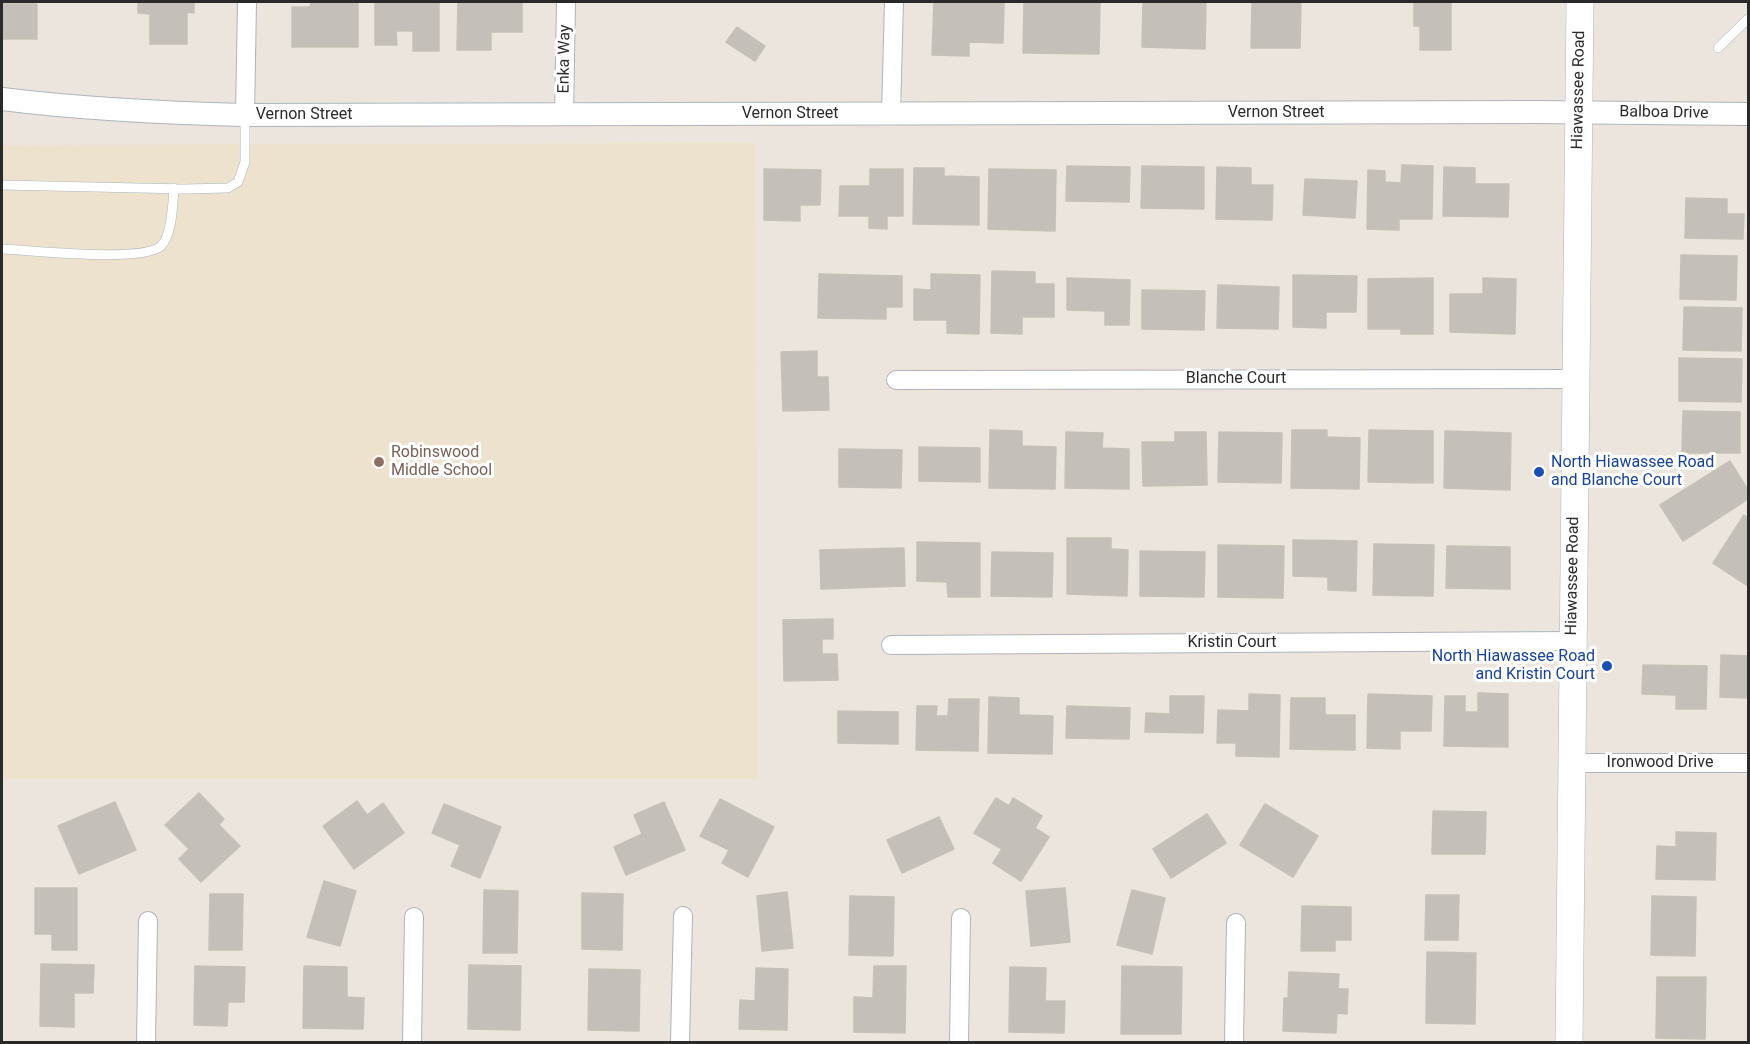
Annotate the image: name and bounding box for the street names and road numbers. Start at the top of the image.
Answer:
street label: Enka Way [555,24,575,94]
street label: Hiawassee Road [1568,30,1590,150]
street label: Vernon Street [1228,103,1324,123]
street label: Balboa Drive [1619,103,1709,123]
street label: Vernon Street [742,104,838,124]
street label: Vernon Street [256,105,352,125]
street label: Blanche Court [1186,369,1286,389]
street label: Hiawassee Road [1562,516,1584,636]
street label: Kristin Court [1188,633,1276,653]
street label: Ironwood Drive [1607,753,1713,773]

